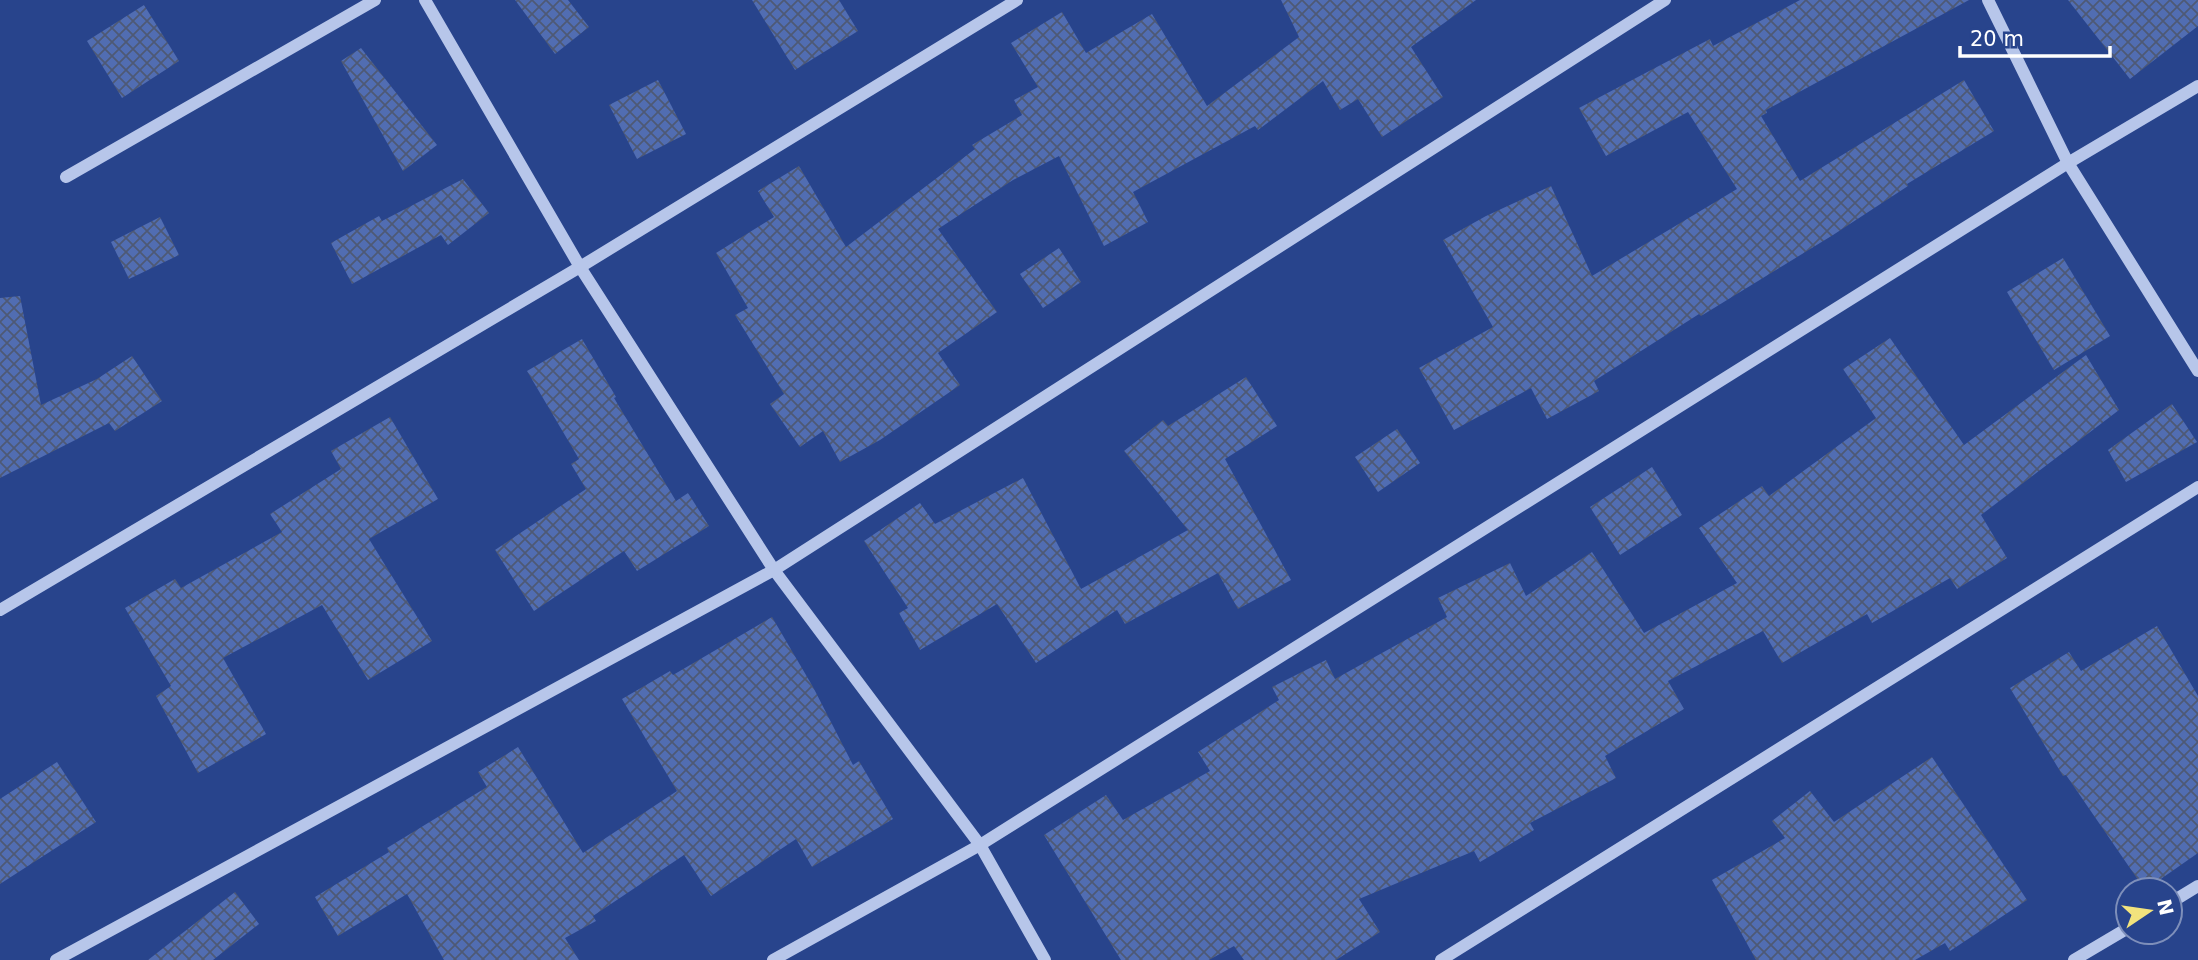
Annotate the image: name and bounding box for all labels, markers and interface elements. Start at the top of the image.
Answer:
scale bar [1960,14,2110,58]
text: 20 m [1970,27,2024,51]
north arrow [2114,876,2184,946]
text: N [2153,897,2178,917]

